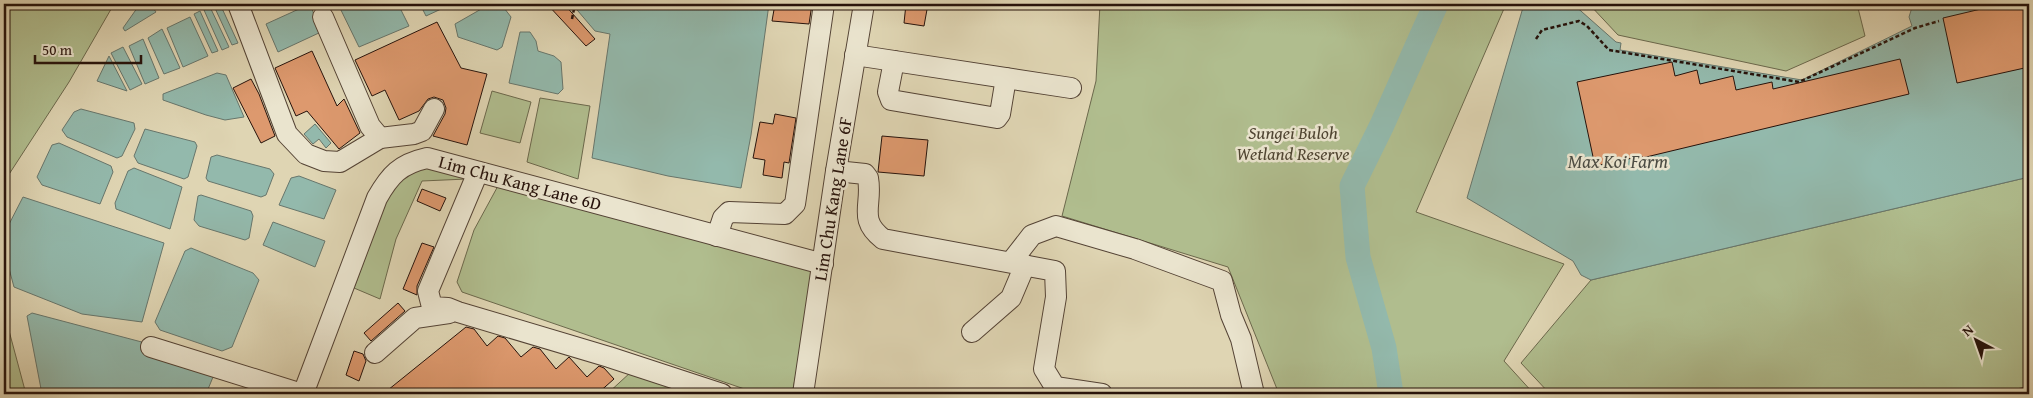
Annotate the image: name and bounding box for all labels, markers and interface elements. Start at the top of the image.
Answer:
scale bar [35,32,141,64]
text: 50 m [42,39,73,60]
street label: Lim Chu Kang Lane 6F [806,115,859,283]
park label: Sungei Buloh Wetland Reserve [1236,119,1350,167]
water label: Max Koi Farm [1568,147,1668,175]
street label: Lim Chu Kang Lane 6D [436,148,605,217]
north arrow [1950,316,2000,366]
text: N [1957,319,1978,341]

